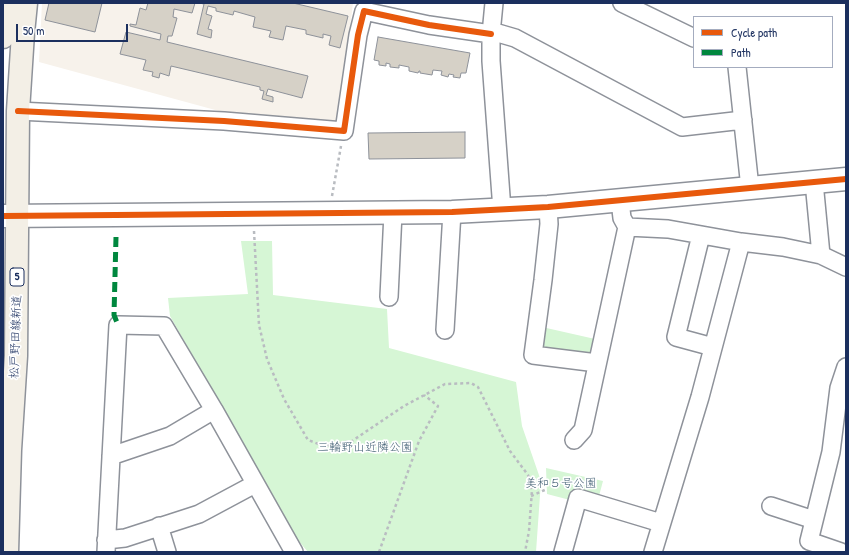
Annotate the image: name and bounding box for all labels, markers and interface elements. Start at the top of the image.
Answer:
scale bar [18,16,130,42]
legend [693,16,833,68]
text: 50 m [23,22,44,39]
text: Cycle path [731,24,777,41]
text: Path [731,44,751,61]
road number: 5 [10,268,24,286]
street label: 松戸野田線新道 [7,295,25,379]
park label: 三輪野山近隣公園 [317,441,413,455]
park label: 美和５号公園 [525,477,597,491]

